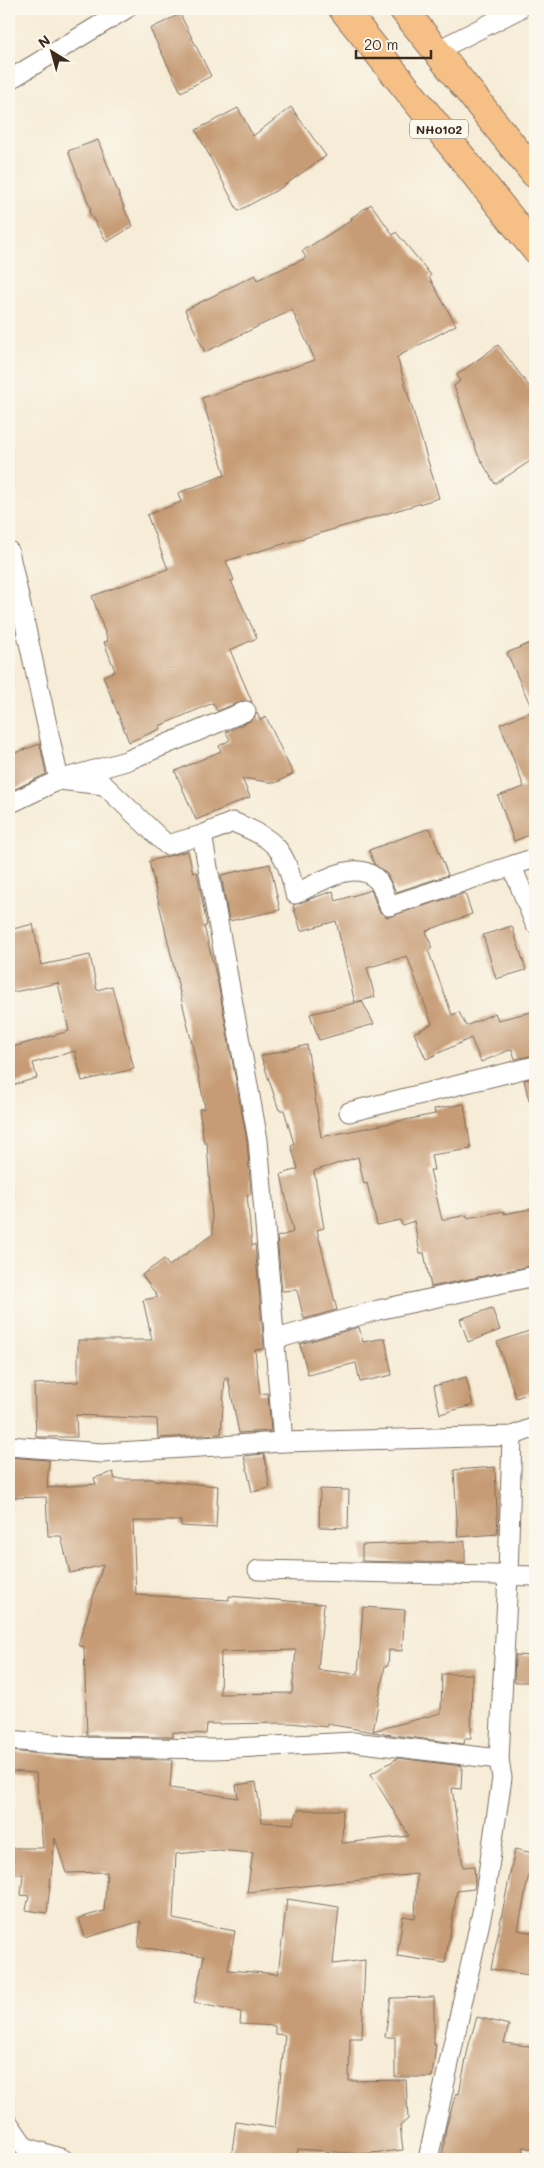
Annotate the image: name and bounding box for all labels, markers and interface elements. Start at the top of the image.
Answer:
north arrow [28,28,78,78]
scale bar [356,28,432,60]
text: N [34,30,54,52]
text: 20 m [364,34,398,54]
road number: NH0102 [410,120,468,138]

